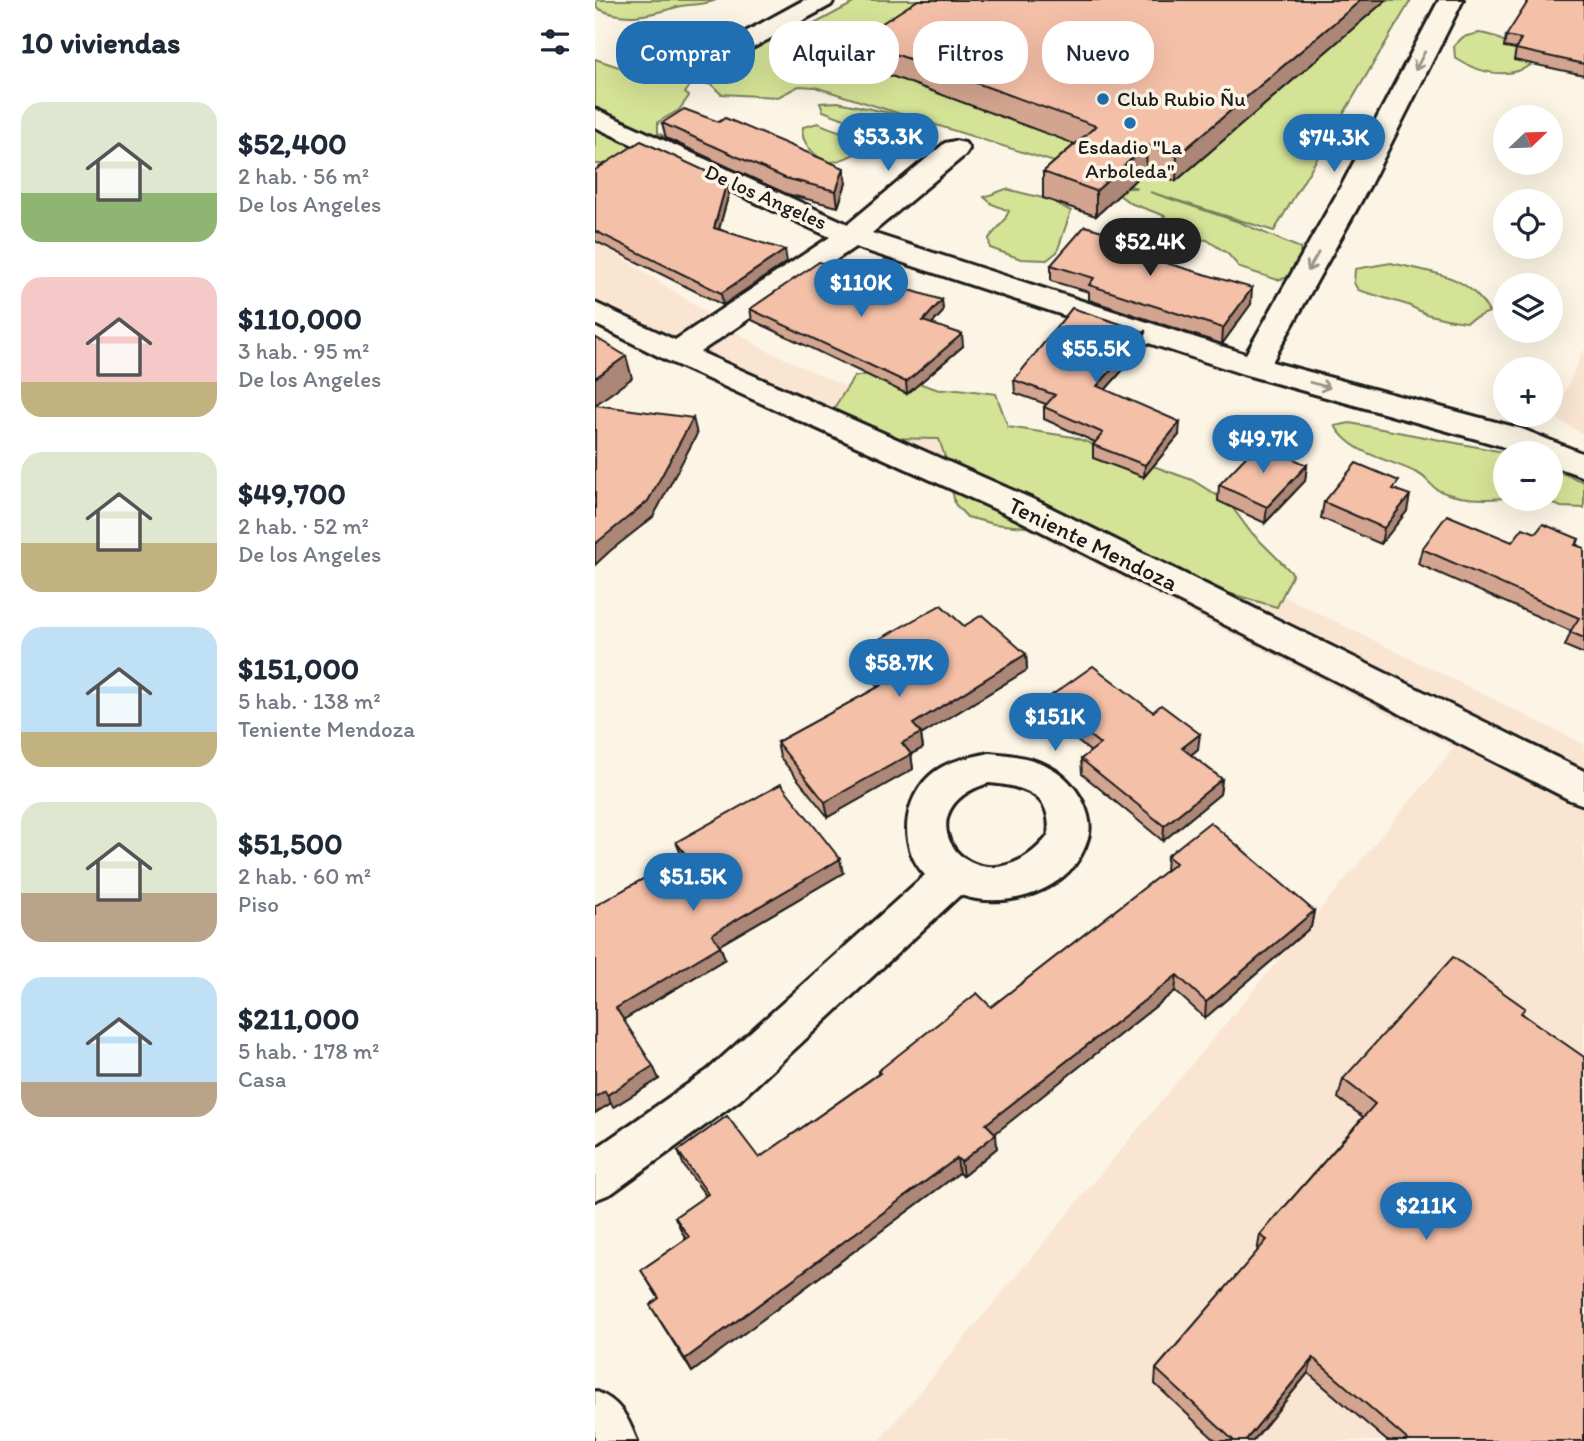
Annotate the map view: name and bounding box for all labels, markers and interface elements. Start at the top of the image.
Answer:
chip: Comprar [616,21,755,84]
chip: Alquilar [769,21,899,84]
chip: Filtros [913,21,1028,84]
chip: Nuevo [1042,21,1154,84]
icon: filters [536,23,574,61]
text: 10 viviendas [21,24,180,61]
one-way arrow [1412,50,1426,71]
place label: Club Rubio Ñu [1117,86,1246,111]
marker: Club Rubio Ñu [1095,91,1111,107]
north arrow [1493,105,1563,175]
map controls [1493,105,1563,511]
pin: $53.3K [831,114,945,173]
pin: $74.3K [1277,114,1391,174]
marker: Esdadio "La Arboleda" [1122,115,1138,131]
text: $53.3K [853,122,923,150]
text: $74.3K [1299,123,1369,151]
text: $52,400 [238,125,347,162]
icon: home [77,130,161,214]
place label: Esdadio "La Arboleda" [1078,134,1182,183]
street label: De los Angeles [701,158,831,235]
text: 2 hab. · 56 m² [238,162,369,190]
button: locate [1493,189,1563,259]
text: De los Angeles [238,190,381,218]
pin: $52.4K [1093,218,1207,278]
text: $52.4K [1115,227,1185,255]
one-way arrow [1306,251,1320,271]
pin: $110K [812,260,910,319]
text: $110K [830,268,892,296]
button: layers [1493,273,1563,343]
text: $110,000 [238,300,362,337]
icon: home [77,305,161,389]
pin: $55.5K [1039,326,1153,385]
text: $55.5K [1062,334,1130,362]
text: 3 hab. · 95 m² [238,337,369,365]
button: + [1493,357,1563,427]
text: De los Angeles [238,365,381,393]
one-way arrow [1309,380,1331,393]
pin: $49.7K [1206,416,1320,475]
text: $49.7K [1228,424,1298,452]
button: − [1493,441,1563,511]
text: $49,700 [238,475,346,512]
icon: home [77,480,161,564]
street label: Teniente Mendoza [1004,490,1183,597]
text: 2 hab. · 52 m² [238,512,369,540]
text: De los Angeles [238,540,381,568]
pin: $58.7K [842,640,956,699]
text: $58.7K [865,648,933,676]
text: $151,000 [238,650,359,687]
icon: home [77,655,161,739]
text: 5 hab. · 138 m² [238,687,381,715]
pin: $151K [1006,694,1104,753]
text: $151K [1025,702,1085,730]
text: Teniente Mendoza [238,715,415,743]
text: $51,500 [238,825,343,862]
icon: home [77,830,161,914]
pin: $51.5K [636,853,750,913]
text: 2 hab. · 60 m² [238,862,371,890]
text: $51.5K [660,862,726,890]
text: Piso [238,890,279,918]
text: $211,000 [238,1000,359,1037]
icon: home [77,1005,161,1089]
text: 5 hab. · 178 m² [238,1037,379,1065]
text: Casa [238,1065,286,1093]
pin: $211K [1377,1182,1475,1242]
text: $211K [1396,1191,1456,1219]

